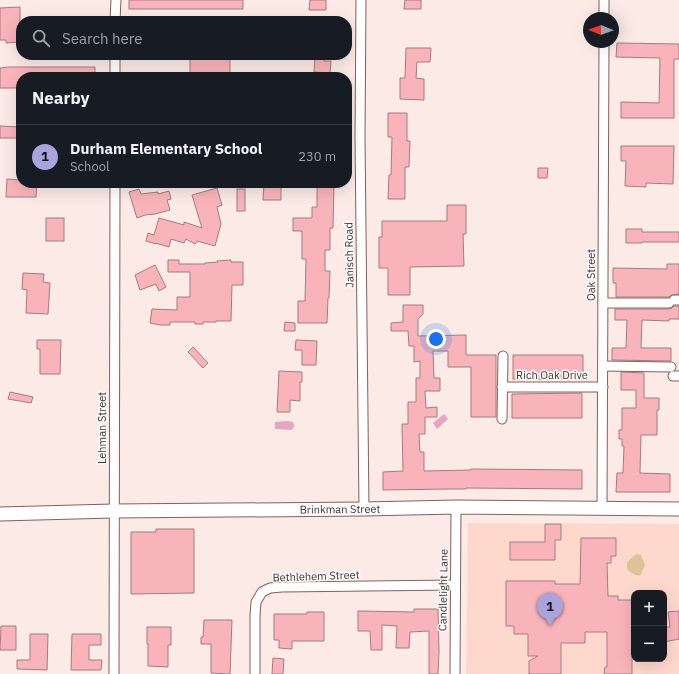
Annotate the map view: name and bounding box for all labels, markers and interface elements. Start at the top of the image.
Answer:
north arrow [583,12,619,48]
search box [16,16,352,60]
icon: search [30,27,52,49]
text: Search here [62,29,142,48]
text: Nearby [32,87,90,109]
text: Durham Elementary School [70,139,262,158]
text: 1 [41,148,49,165]
text: 230 m [298,148,336,165]
text: School [70,158,110,175]
street label: Janisch Road [341,222,357,288]
street label: Oak Street [584,249,598,301]
your location [426,329,446,349]
street label: Rich Oak Drive [516,368,588,382]
street label: Lehman Street [95,392,109,464]
street label: Brinkman Street [300,502,381,517]
street label: Candlelight Lane [435,549,451,631]
street label: Bethlehem Street [272,567,360,585]
map controls [631,590,667,662]
button: + [631,590,667,626]
pin: 1 [537,593,563,626]
button: − [631,626,667,662]

